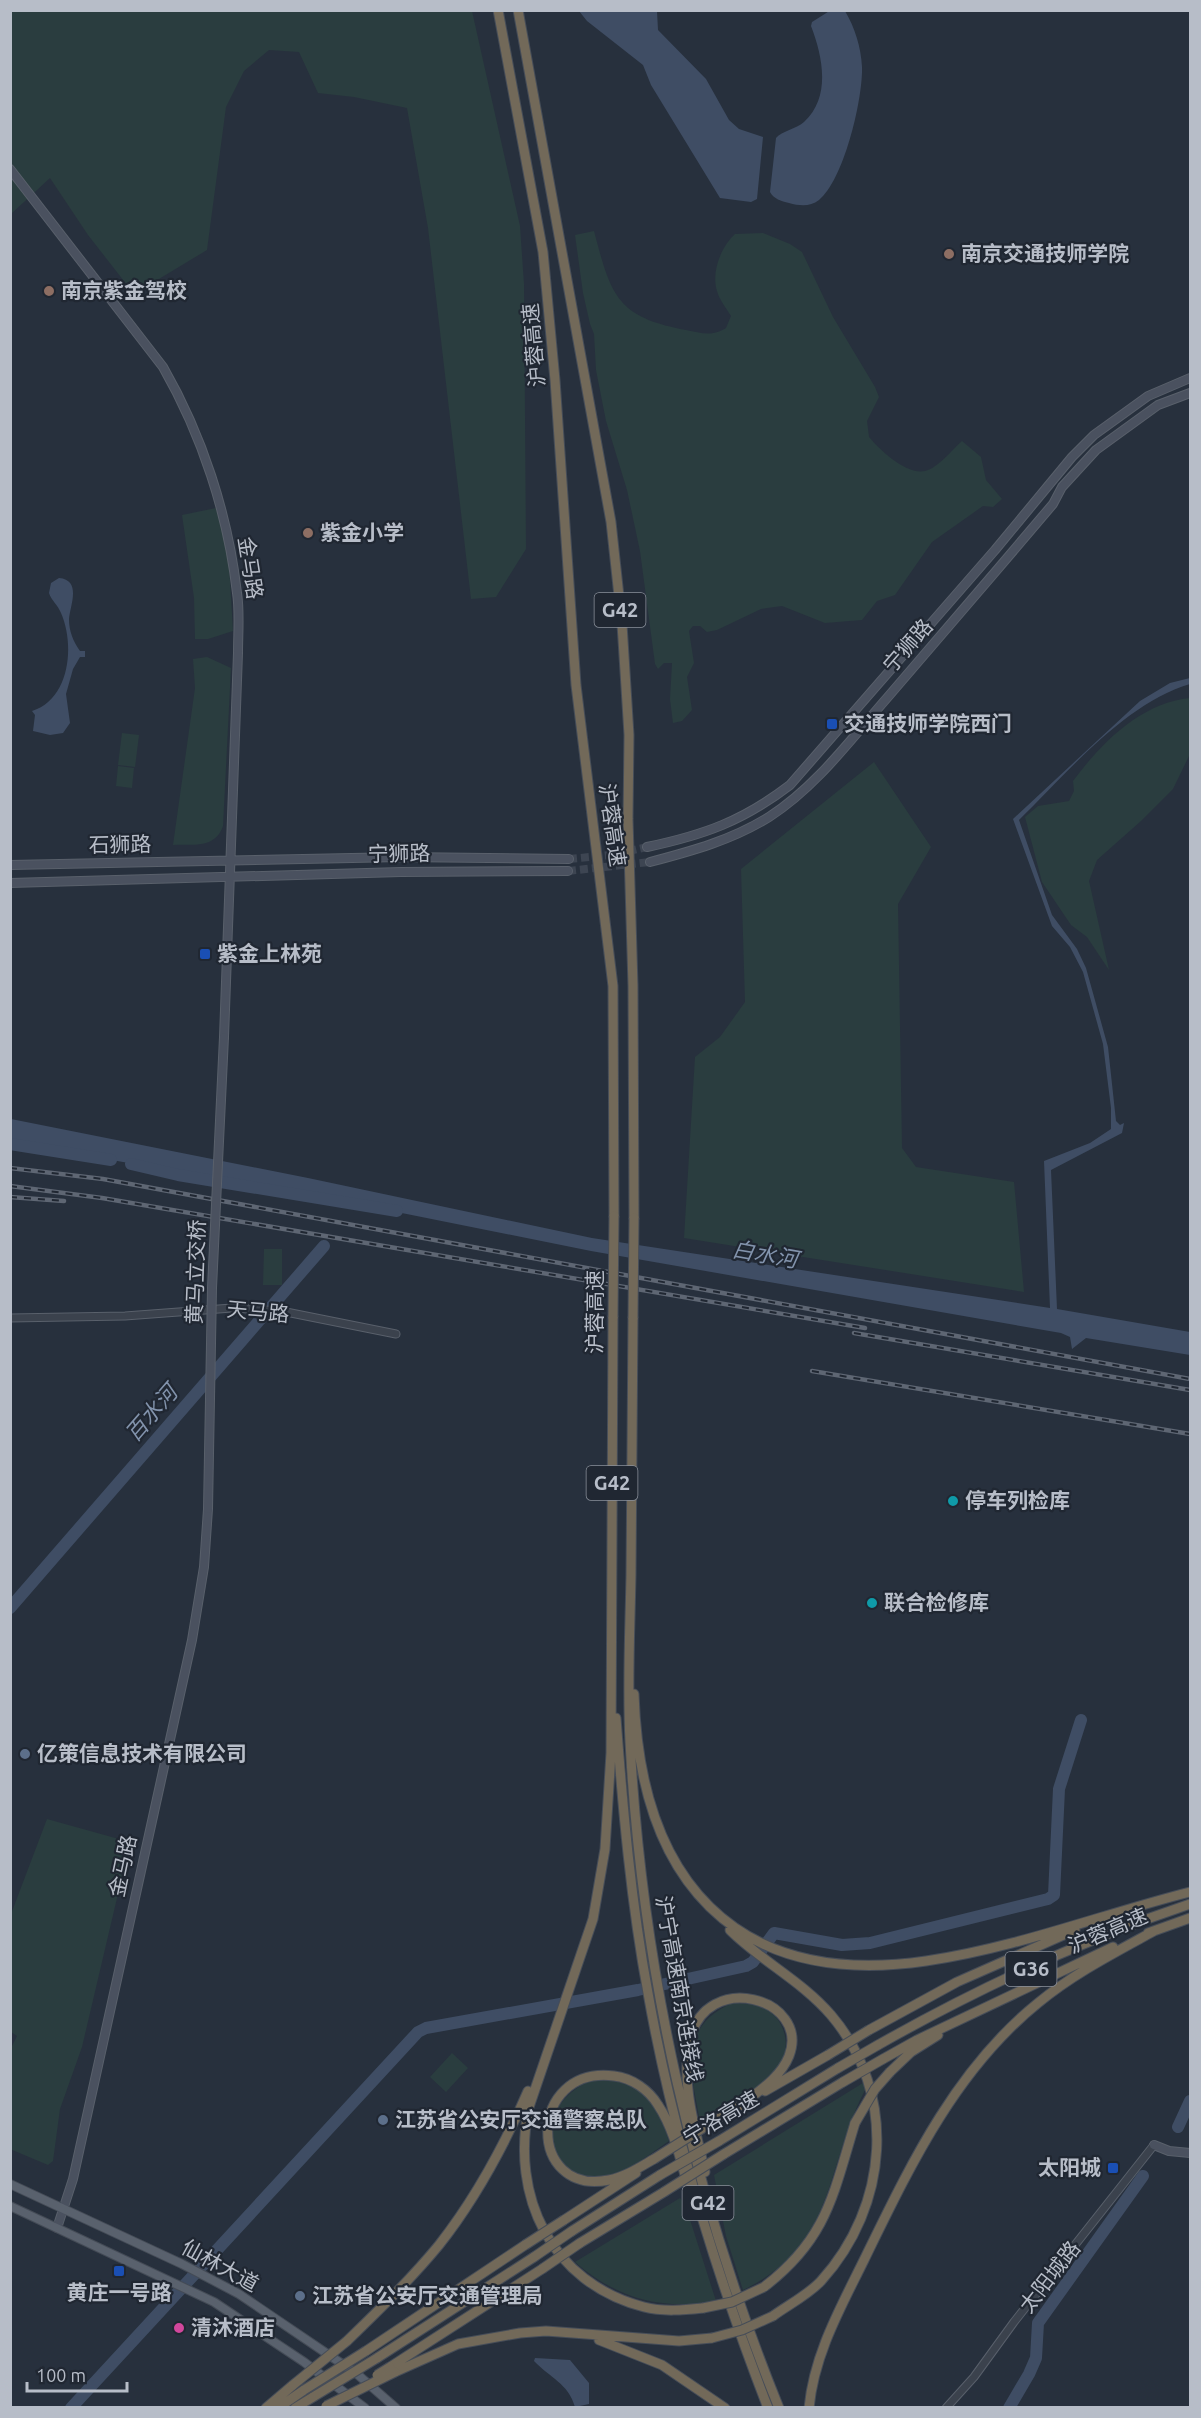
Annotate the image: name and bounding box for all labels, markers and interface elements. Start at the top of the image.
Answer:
place label: 南京交通技师学院 [961,241,1129,265]
marker: 南京交通技师学院 [942,247,956,261]
place label: 南京紫金驾校 [61,278,187,302]
marker: 南京紫金驾校 [42,284,56,298]
street label: 沪蓉高速 [517,302,549,388]
place label: 紫金小学 [320,520,404,544]
marker: 紫金小学 [301,526,315,540]
street label: 金马路 [234,535,268,601]
road number: G42 [594,593,646,627]
street label: 宁狮路 [878,614,937,677]
place label: 交通技师学院西门 [844,711,1012,735]
marker: 交通技师学院西门 [825,717,839,731]
street label: 沪蓉高速 [595,782,631,868]
street label: 石狮路 [88,831,152,857]
street label: 宁狮路 [367,840,431,866]
place label: 紫金上林苑 [217,941,322,965]
marker: 紫金上林苑 [198,947,212,961]
street label: 黄马立交桥 [181,1219,209,1325]
water label: 白水河 [730,1235,804,1272]
street label: 沪蓉高速 [582,1270,606,1354]
street label: 天马路 [226,1296,291,1326]
water label: 百水河 [120,1377,184,1446]
road number: G42 [586,1466,638,1500]
place label: 停车列检库 [965,1488,1070,1512]
marker: 停车列检库 [946,1494,960,1508]
place label: 联合检修库 [884,1590,989,1614]
marker: 联合检修库 [865,1596,879,1610]
place label: 亿策信息技术有限公司 [37,1741,247,1765]
marker: 亿策信息技术有限公司 [18,1747,32,1761]
street label: 金马路 [104,1832,140,1899]
street label: 沪宁高速南京连接线 [652,1894,708,2084]
street label: 沪蓉高速 [1064,1903,1151,1958]
road number: G36 [1006,1952,1056,1986]
street label: 宁洛高速 [678,2085,763,2149]
place label: 江苏省公安厅交通警察总队 [395,2107,647,2131]
marker: 江苏省公安厅交通警察总队 [376,2113,390,2127]
place label: 太阳城 [1038,2155,1101,2179]
marker: 太阳城 [1106,2161,1120,2175]
road number: G42 [682,2186,734,2220]
street label: 仙林大道 [178,2234,263,2296]
street label: 太阳城路 [1014,2236,1085,2317]
marker: 黄庄一号路 [112,2264,126,2278]
place label: 黄庄一号路 [67,2280,172,2304]
place label: 江苏省公安厅交通管理局 [312,2283,543,2307]
marker: 江苏省公安厅交通管理局 [293,2289,307,2303]
place label: 清沐酒店 [191,2315,275,2339]
marker: 清沐酒店 [172,2321,186,2335]
scale bar [27,2355,128,2393]
text: 100 m [36,2365,86,2385]

